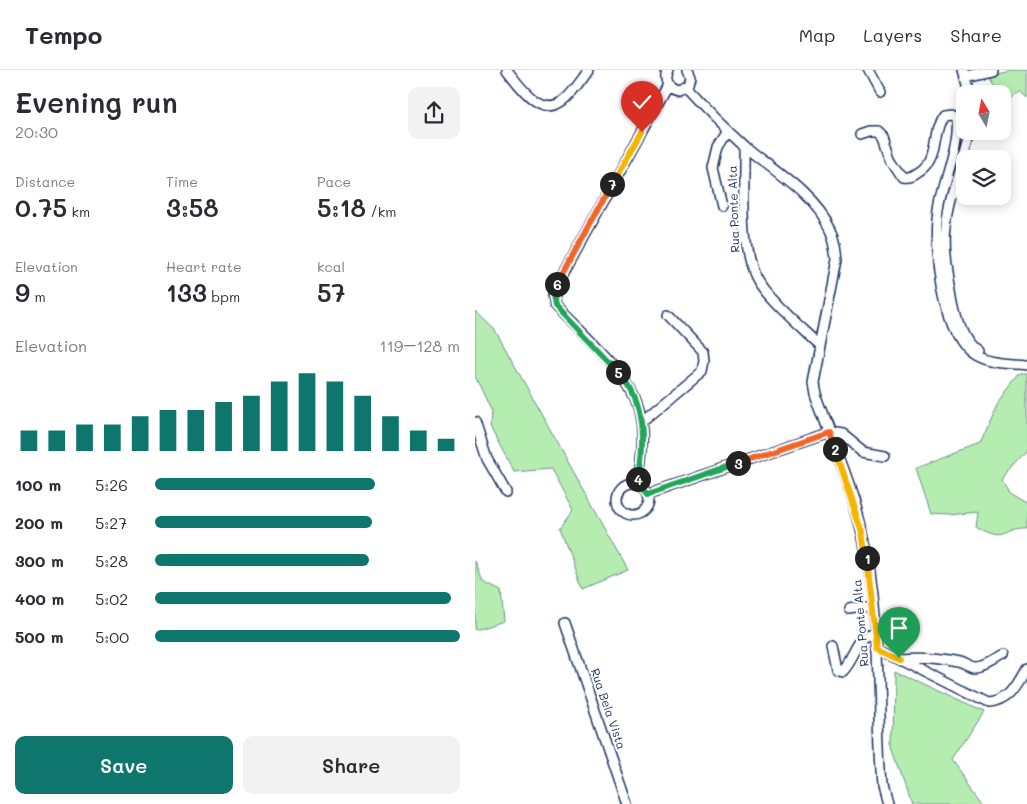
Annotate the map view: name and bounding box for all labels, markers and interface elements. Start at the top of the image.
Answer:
text: Tempo [25,19,102,50]
text: Map [799,23,835,47]
text: Layers [863,23,922,47]
text: Share [950,23,1002,47]
pin [621,81,663,132]
text: Evening run [15,84,178,120]
north arrow [956,85,1011,140]
map controls [956,85,1011,205]
button: share [408,87,460,139]
icon: check [628,88,656,116]
text: 20:30 [15,121,58,142]
button: layers [956,150,1011,205]
street label: Rua Ponte Alta [723,165,743,253]
text: Distance [15,172,75,191]
text: Time [166,172,198,191]
text: Pace [317,172,351,191]
pin: 7 [599,172,625,196]
text: 7 [609,175,616,194]
text: 0.75 [15,191,67,223]
text: 3:58 [166,191,219,223]
text: 5:18 [317,191,366,223]
text: km [67,202,90,221]
text: /km [366,202,396,221]
text: Elevation [15,257,78,276]
text: Heart rate [166,257,242,276]
text: kcal [317,257,345,276]
pin: 6 [545,272,569,296]
text: 6 [553,275,562,294]
text: 9 [15,276,30,308]
text: 133 [166,276,207,308]
text: 57 [317,276,346,308]
text: m [30,287,46,306]
text: bpm [207,287,240,306]
text: Elevation [15,335,87,356]
text: 119–128 m [380,335,460,356]
pin: 5 [605,360,631,384]
text: 5 [614,363,623,382]
pin: 2 [823,436,847,462]
text: 2 [832,440,839,459]
pin: 3 [725,450,751,476]
text: 3 [734,454,743,473]
pin: 4 [625,466,651,492]
text: 4 [634,470,643,489]
text: 100 m [15,474,61,495]
text: 5:26 [95,474,128,495]
text: 200 m [15,512,63,533]
text: 5:27 [95,512,127,533]
pin: 1 [855,546,879,570]
text: 1 [864,549,871,568]
text: 300 m [15,550,64,571]
text: 5:28 [95,550,128,571]
street label: Rua Ponte Alta [848,579,872,667]
text: 400 m [15,588,64,609]
text: 5:02 [95,588,128,609]
pin [878,607,920,658]
icon: arrive [885,614,913,642]
text: 500 m [15,626,63,647]
text: 5:00 [95,626,129,647]
street label: Rua Bela Vista [588,666,630,751]
button: Save [15,736,233,794]
button: Share [243,736,460,794]

